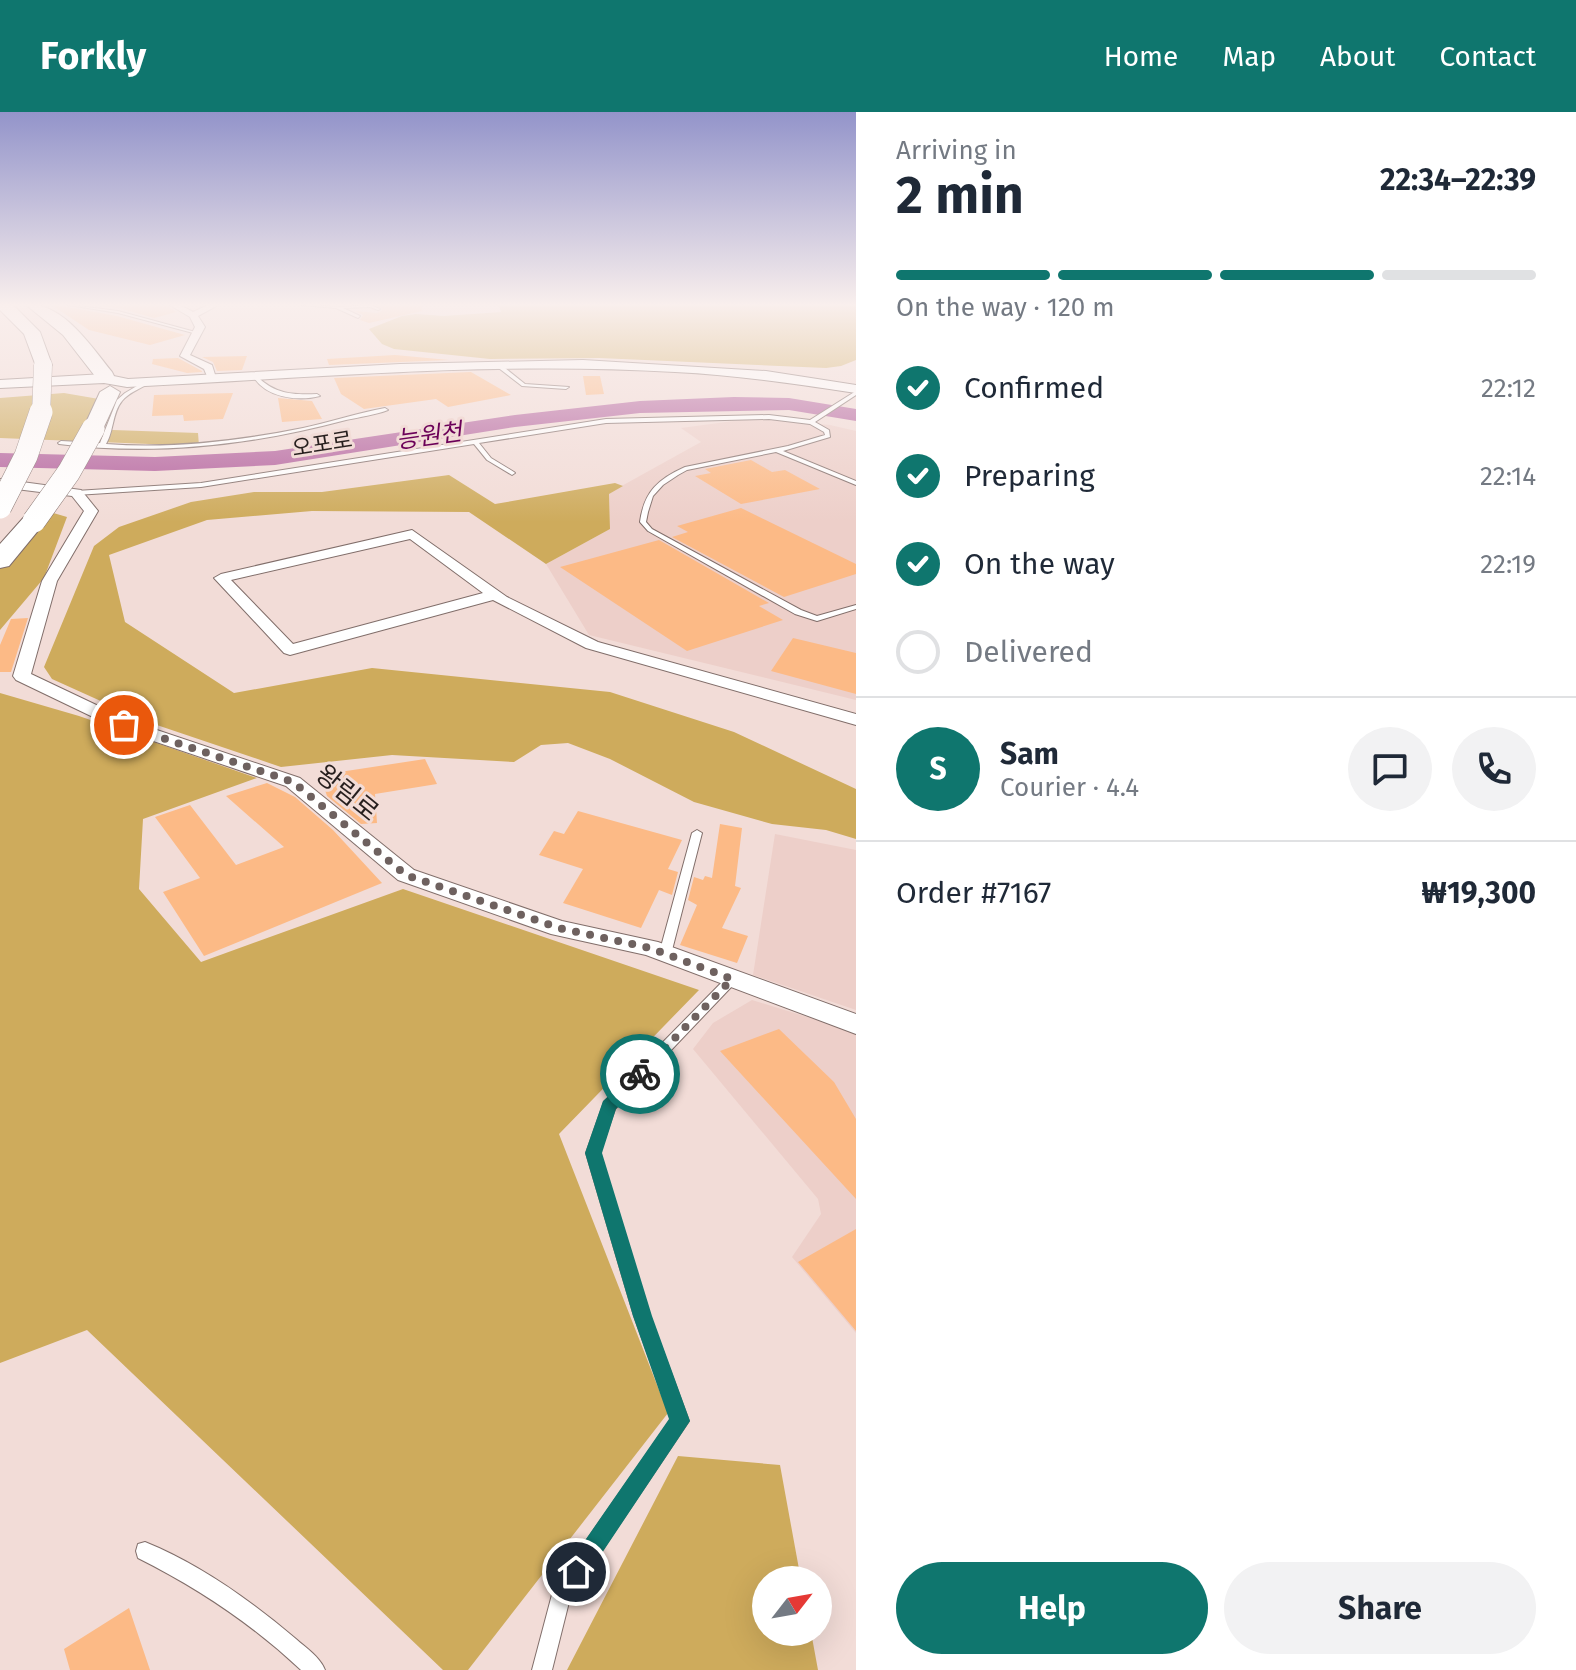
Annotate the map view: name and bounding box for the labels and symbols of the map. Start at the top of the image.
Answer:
water label: 능원천 [394,417,467,454]
street label: 오포로 [290,426,354,462]
pin [90,691,158,759]
street label: 왕림로 [309,758,385,828]
courier [600,1034,680,1114]
pin [542,1538,610,1606]
north arrow [752,1566,832,1646]

